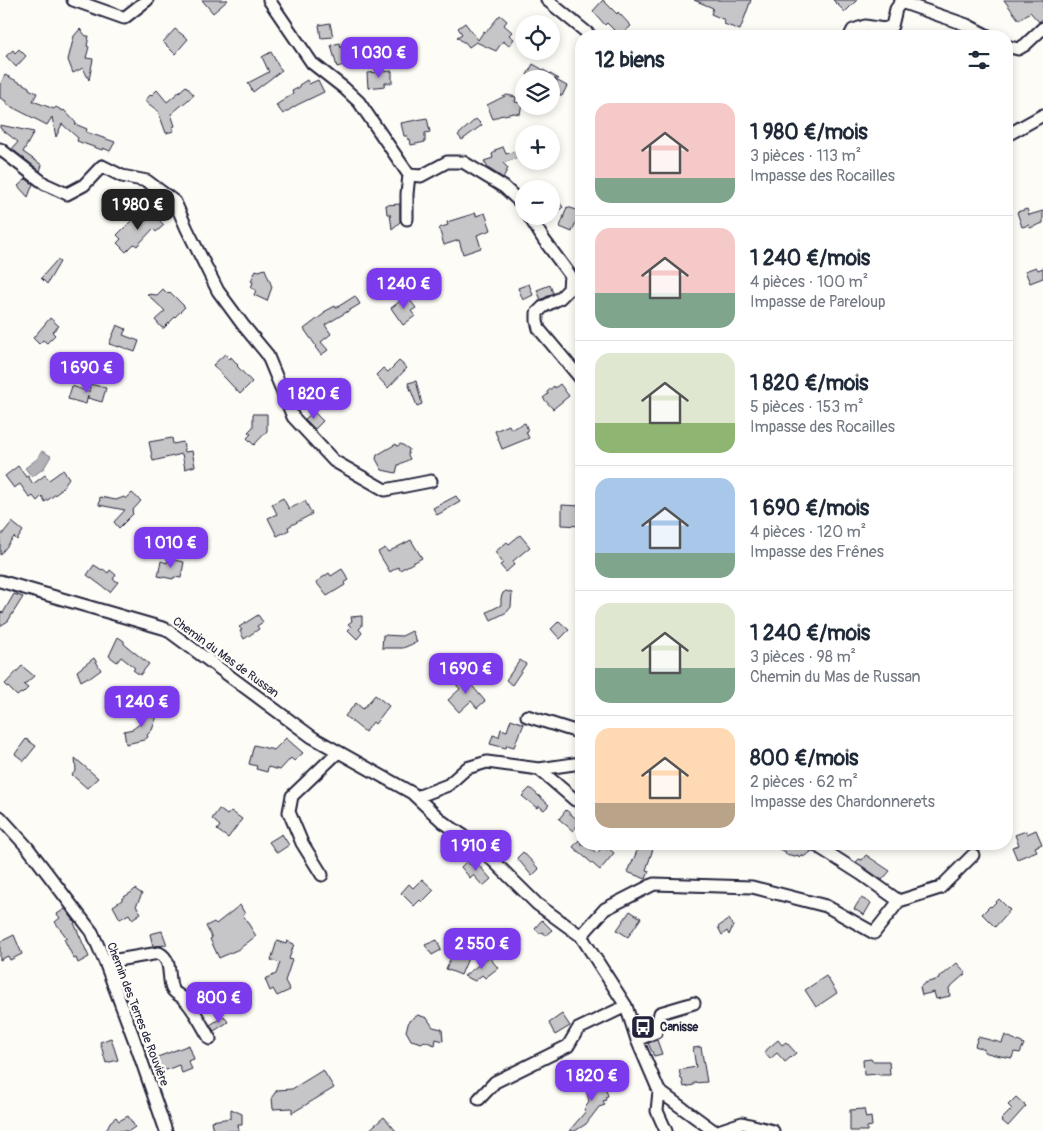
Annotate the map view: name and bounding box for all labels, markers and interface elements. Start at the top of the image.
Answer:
map controls [515,15,560,225]
button: locate [515,15,560,60]
pin: 1 030 € [333,36,425,79]
text: 1 030 € [352,43,406,63]
icon: filters [965,46,993,74]
text: 12 biens [595,47,664,74]
button: layers [515,70,560,115]
text: 1 980 €/mois [750,119,868,146]
icon: home [635,123,695,183]
button: + [515,125,560,170]
text: 3 pièces · 113 m² [750,146,861,166]
text: Impasse des Rocailles [750,166,895,186]
button: − [515,180,560,225]
pin: 1 980 € [92,188,184,231]
text: 1 980 € [113,195,164,215]
text: 1 240 €/mois [750,245,870,272]
icon: home [635,248,695,308]
pin: 1 240 € [358,268,450,310]
text: 4 pièces · 100 m² [750,272,868,292]
text: 1 240 € [378,274,430,294]
text: Impasse de Pareloup [750,292,886,312]
pin: 1 690 € [41,352,133,394]
text: 1 690 € [61,358,113,378]
text: 1 820 €/mois [750,370,868,397]
icon: home [635,373,695,433]
pin: 1 820 € [268,378,360,420]
text: 1 820 € [288,384,340,404]
text: 5 pièces · 153 m² [750,397,863,417]
text: Impasse des Rocailles [750,417,895,437]
text: 1 690 €/mois [750,495,869,522]
icon: home [635,498,695,558]
text: 4 pièces · 120 m² [750,522,866,542]
pin: 1 010 € [125,526,217,569]
text: 1 010 € [145,533,197,553]
text: Impasse des Frênes [750,542,884,562]
street label: Chemin du Mas de Russan [170,614,282,701]
text: 1 240 €/mois [750,620,870,647]
icon: home [635,623,695,683]
text: 3 pièces · 98 m² [750,647,856,667]
pin: 1 690 € [420,652,512,695]
text: 1 690 € [440,659,492,679]
text: Chemin du Mas de Russan [750,667,920,687]
pin: 1 240 € [96,686,188,728]
text: 1 240 € [116,692,168,712]
text: 800 €/mois [750,745,858,772]
icon: home [635,748,695,808]
text: 2 pièces · 62 m² [750,772,858,792]
text: Impasse des Chardonnerets [750,792,935,812]
pin: 1 910 € [430,830,522,872]
text: 1 910 € [451,836,501,856]
pin: 2 550 € [436,928,528,970]
text: 2 550 € [455,934,509,954]
street label: Chemin des Terres de Rouvière [103,940,172,1088]
pin: 800 € [184,982,254,1024]
text: 800 € [197,988,241,1008]
bus stop icon: Canisse [630,1014,656,1040]
place label: Canisse [660,1020,699,1035]
pin: 1 820 € [546,1060,638,1102]
text: 1 820 € [566,1066,618,1086]

